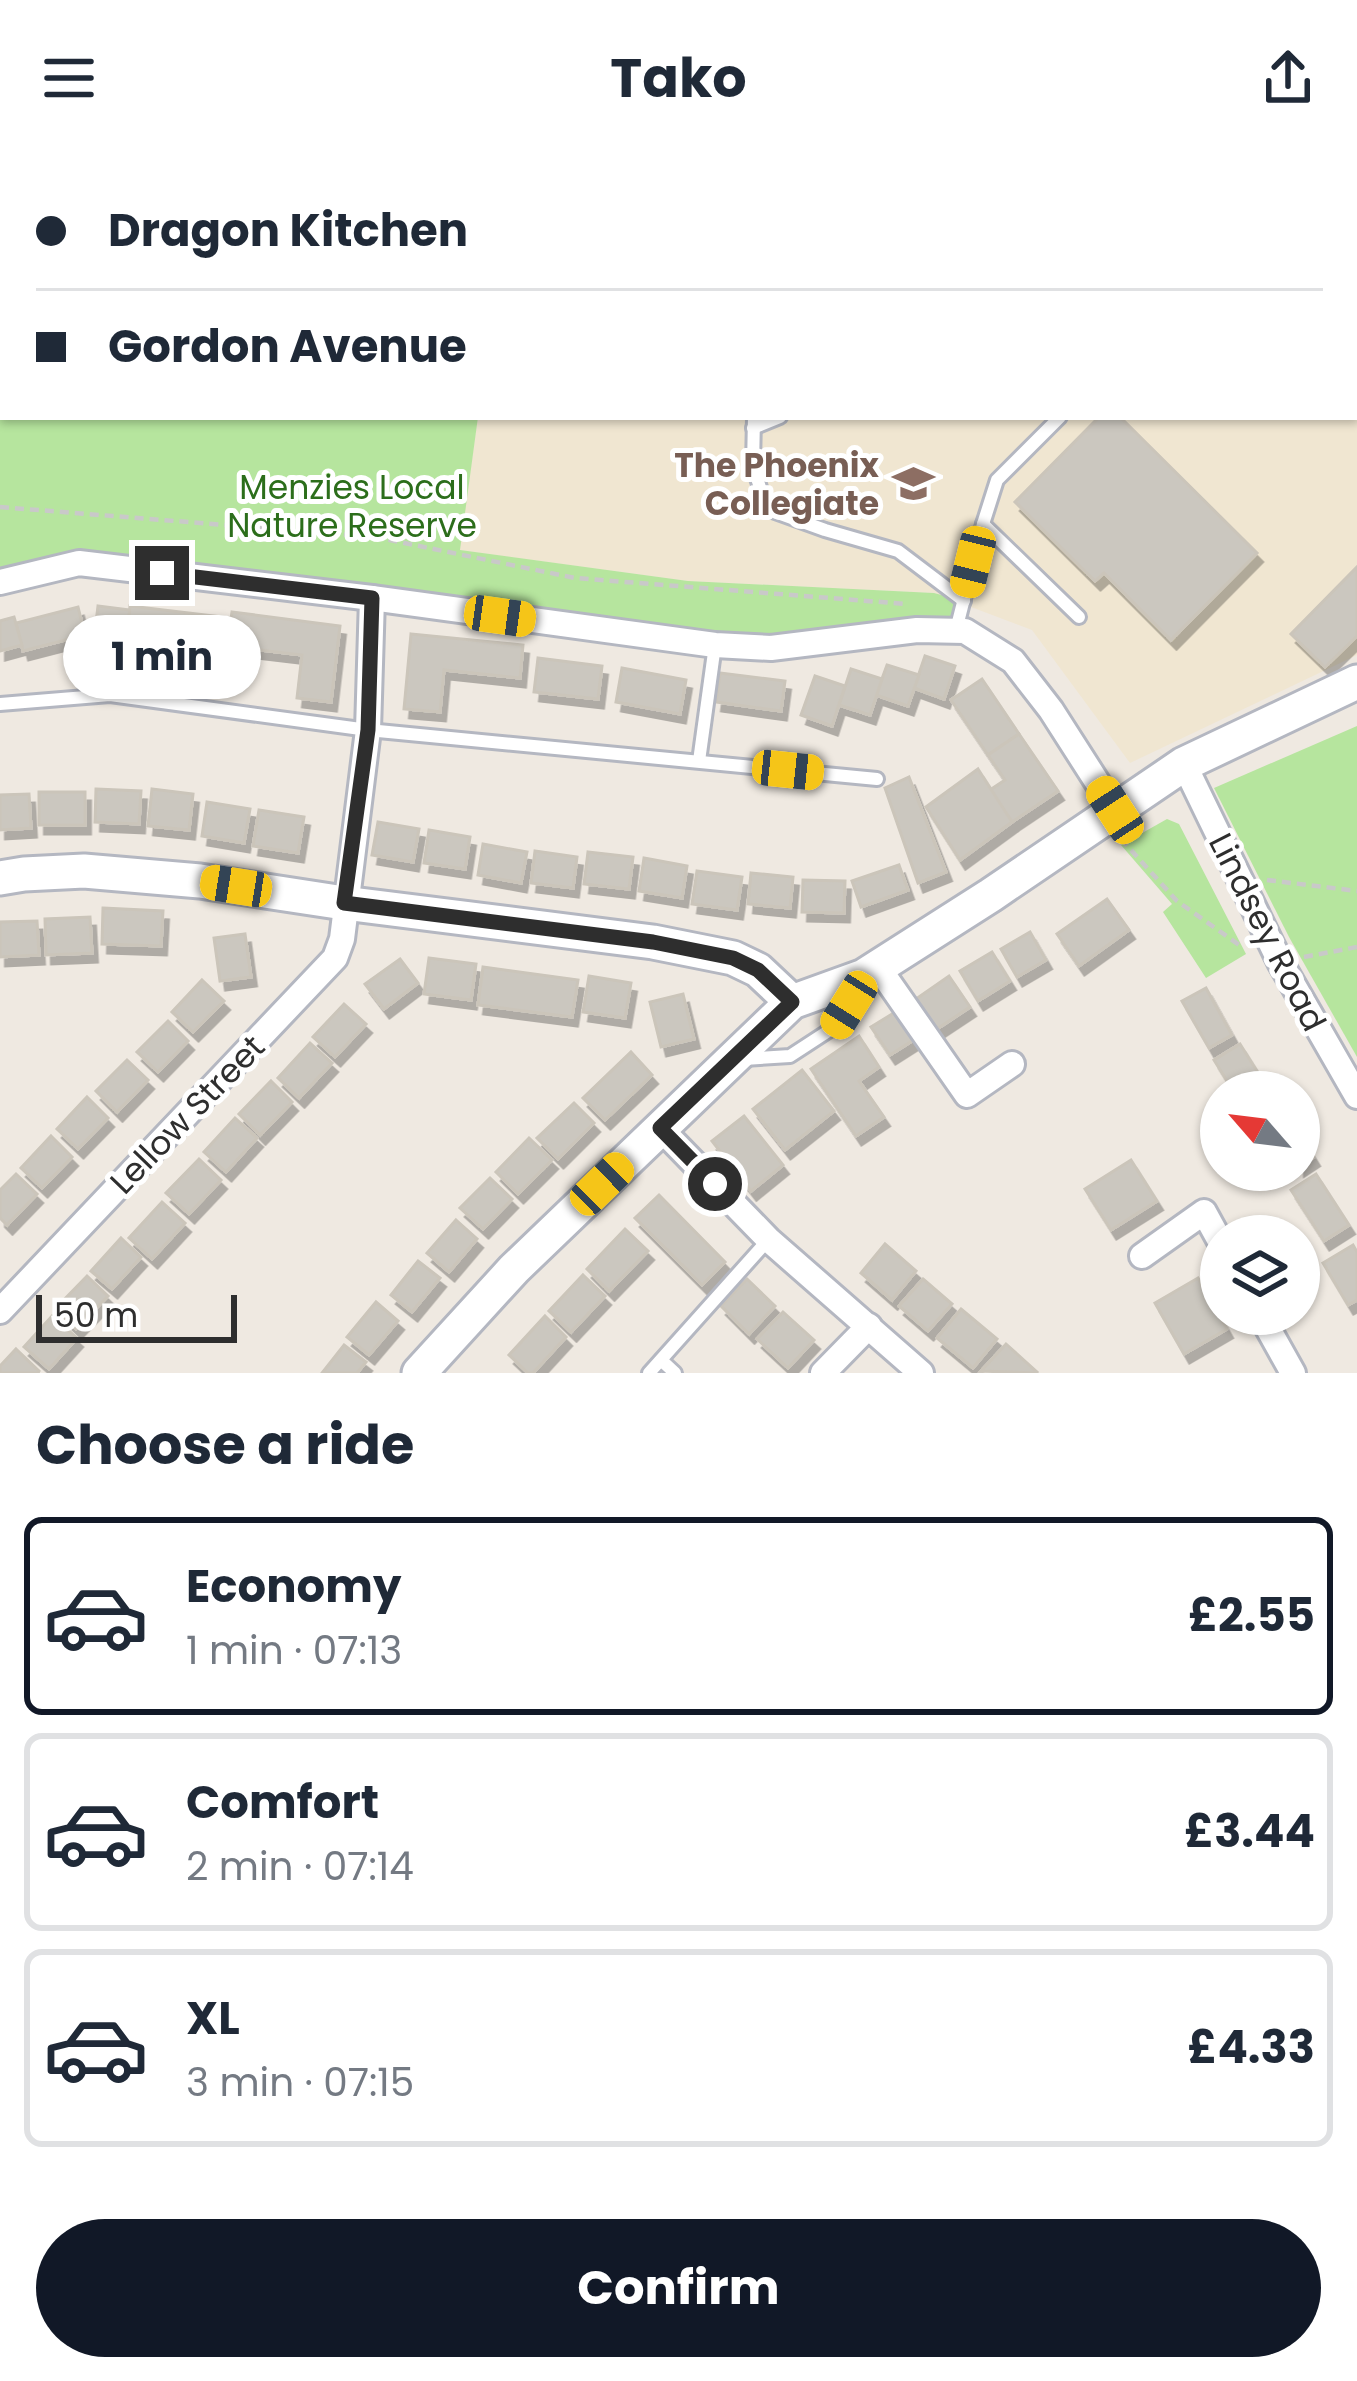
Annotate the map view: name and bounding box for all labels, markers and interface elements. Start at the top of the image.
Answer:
text: Tako [610,40,747,116]
icon: menu [36,45,102,111]
icon: share [1255,45,1321,111]
text: Dragon Kitchen [108,199,468,262]
text: Gordon Avenue [108,315,467,378]
place label: The Phoenix Collegiate [674,442,880,527]
school or university icon: The Phoenix Collegiate [890,461,936,507]
park label: Menzies Local Nature Reserve [227,464,477,549]
car [947,523,999,601]
route end [135,546,189,600]
car [462,593,538,639]
callout: 1 min [63,615,261,699]
text: 1 min [111,629,213,684]
car [750,748,826,792]
car [1080,770,1150,850]
street label: Lindsey Road [1197,825,1338,1039]
car [198,863,274,909]
car [815,965,883,1045]
street label: Lellow Street [99,1024,275,1204]
north arrow [1200,1071,1320,1191]
map controls [1200,1071,1320,1335]
car [564,1146,640,1222]
route start [688,1157,742,1211]
button: layers [1200,1215,1320,1335]
scale bar [36,1289,237,1342]
text: 50 m [54,1292,138,1339]
text: Choose a ride [36,1407,414,1483]
text: Economy [186,1555,401,1618]
icon: car [42,1562,150,1670]
text: £2.55 [1188,1584,1315,1647]
text: 1 min · 07:13 [186,1623,402,1678]
text: Comfort [186,1771,379,1834]
icon: car [42,1778,150,1886]
text: £3.44 [1184,1800,1315,1863]
text: 2 min · 07:14 [186,1839,414,1894]
text: XL [186,1987,240,2050]
icon: car [42,1994,150,2102]
text: £4.33 [1188,2016,1315,2079]
text: 3 min · 07:15 [186,2055,414,2110]
button: Confirm [36,2219,1321,2357]

